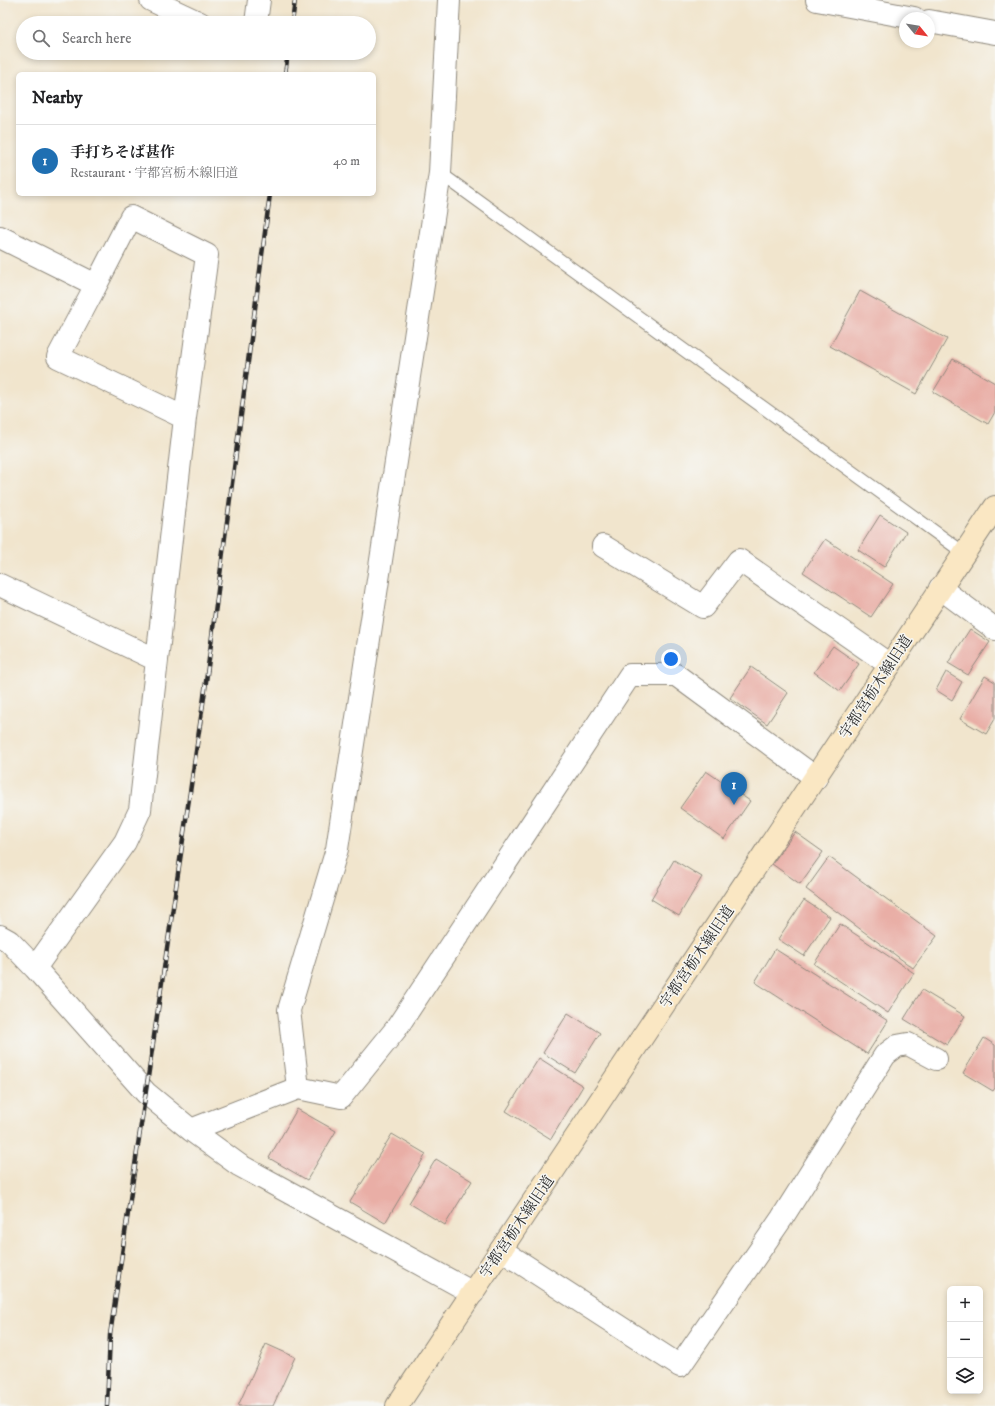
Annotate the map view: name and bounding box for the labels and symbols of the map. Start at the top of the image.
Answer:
north arrow [899,12,935,48]
street label: 宇都宮栃木線旧道 [835,631,917,743]
your location [661,649,681,669]
pin: 1 [721,772,747,805]
street label: 宇都宮栃木線旧道 [656,902,738,1012]
street label: 宇都宮栃木線旧道 [476,1172,558,1282]

